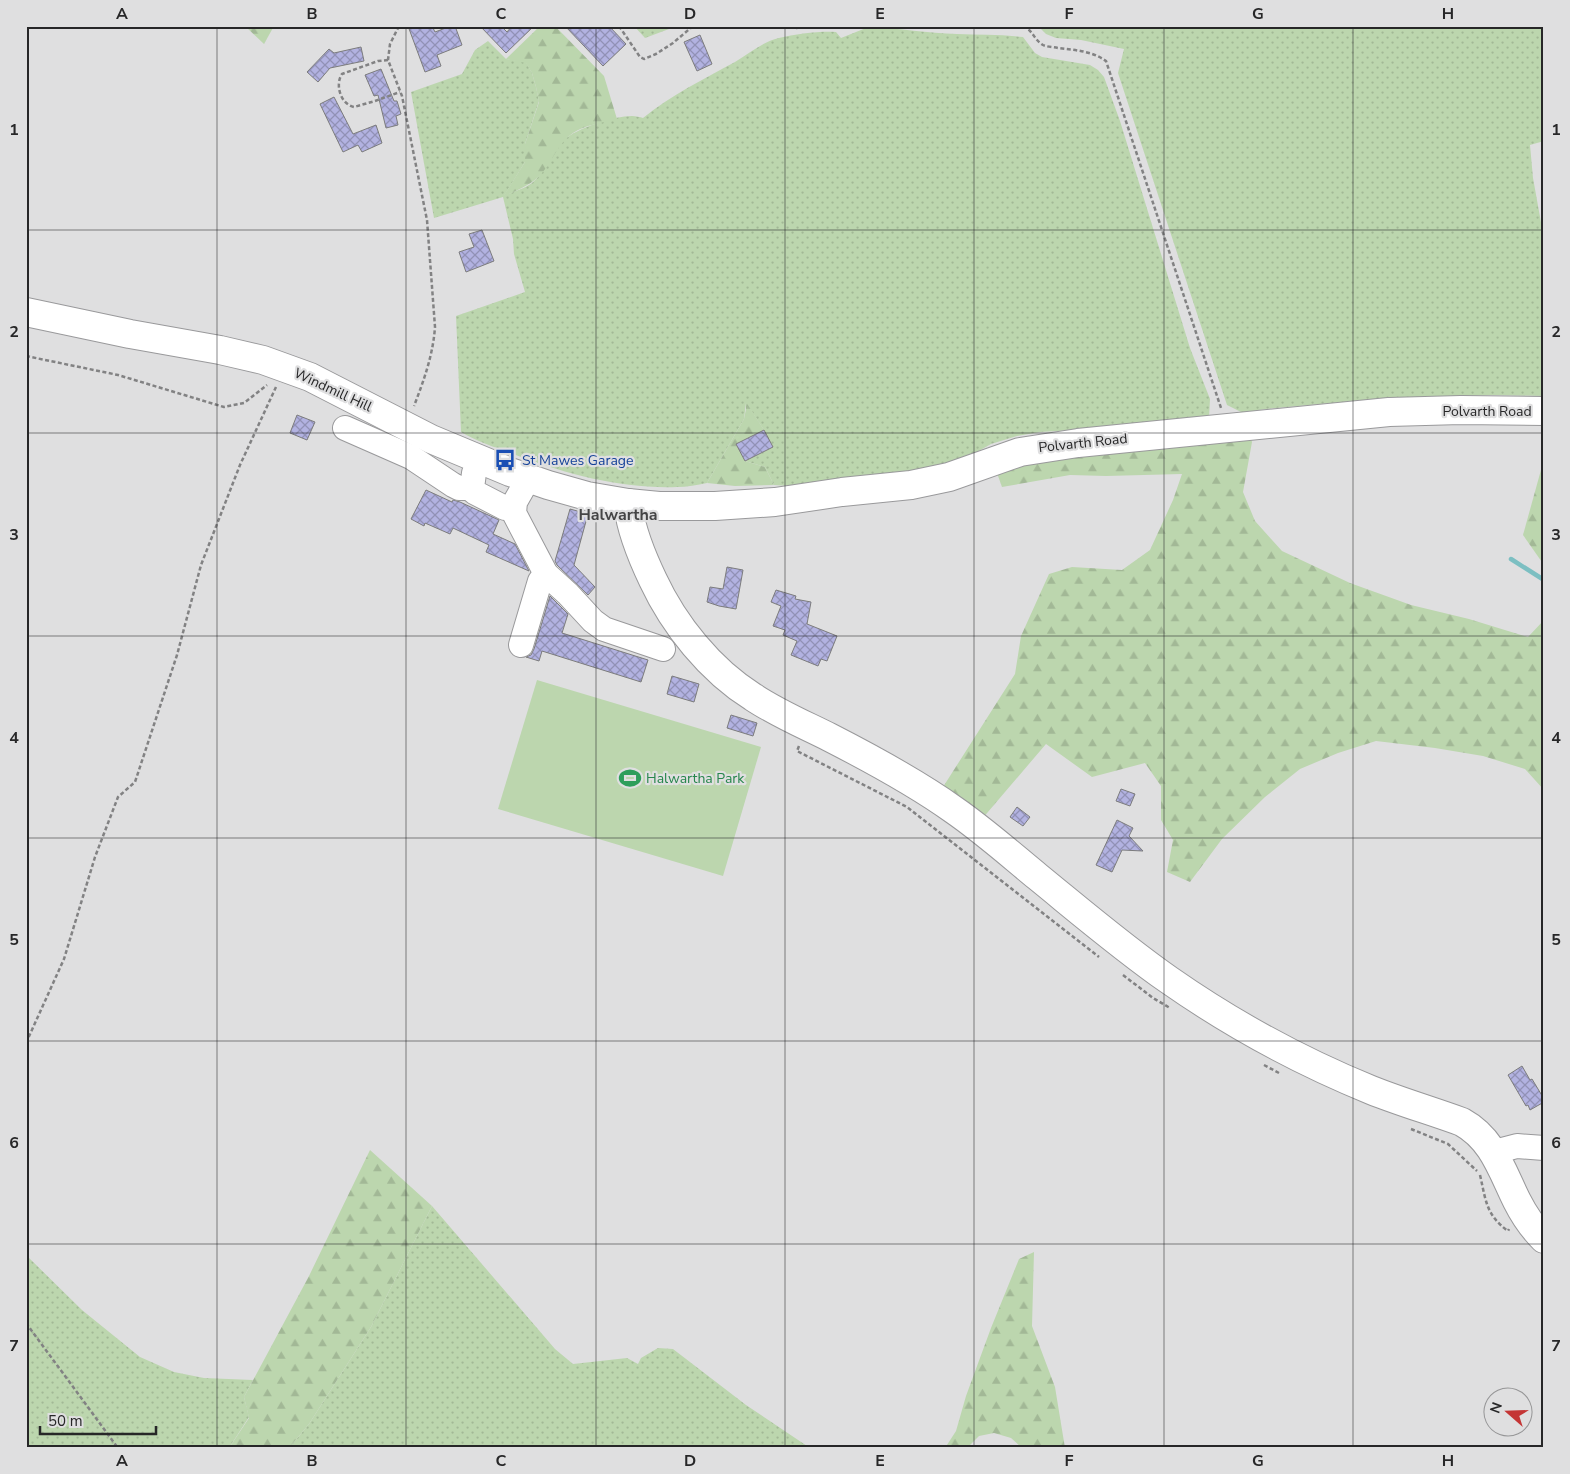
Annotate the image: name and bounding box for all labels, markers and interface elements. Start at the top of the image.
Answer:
text: A [116,3,128,25]
text: B [306,3,318,25]
text: C [496,3,507,25]
text: D [684,3,696,25]
text: E [875,3,885,25]
text: F [1065,3,1074,25]
text: G [1252,3,1264,25]
text: H [1442,3,1454,25]
text: 1 [9,119,19,141]
text: 1 [1551,119,1561,141]
text: 2 [9,321,19,343]
text: 2 [1551,321,1561,343]
street label: Windmill Hill [291,364,376,417]
street label: Polvarth Road [1442,402,1532,421]
street label: Polvarth Road [1038,429,1128,457]
bus stop icon: St Mawes Garage [492,447,518,473]
place label: St Mawes Garage [522,451,633,470]
district label: Halwartha [578,504,658,526]
text: 3 [9,524,19,546]
text: 3 [1551,524,1561,546]
text: 4 [9,727,19,749]
text: 4 [1551,727,1561,749]
sports icon: Halwartha Park [617,765,643,791]
place label: Halwartha Park [646,769,745,788]
text: 5 [9,929,19,951]
text: 5 [1551,929,1561,951]
text: 6 [9,1132,19,1154]
text: 6 [1551,1132,1561,1154]
text: 7 [9,1335,19,1357]
text: 7 [1551,1335,1561,1357]
north arrow [1482,1386,1532,1436]
text: N [1486,1400,1507,1416]
scale bar [40,1404,156,1436]
text: 50 m [48,1411,83,1431]
text: A [116,1450,128,1472]
text: B [306,1450,318,1472]
text: C [496,1450,507,1472]
text: D [684,1450,696,1472]
text: E [875,1450,885,1472]
text: F [1065,1450,1074,1472]
text: G [1252,1450,1264,1472]
text: H [1442,1450,1454,1472]

